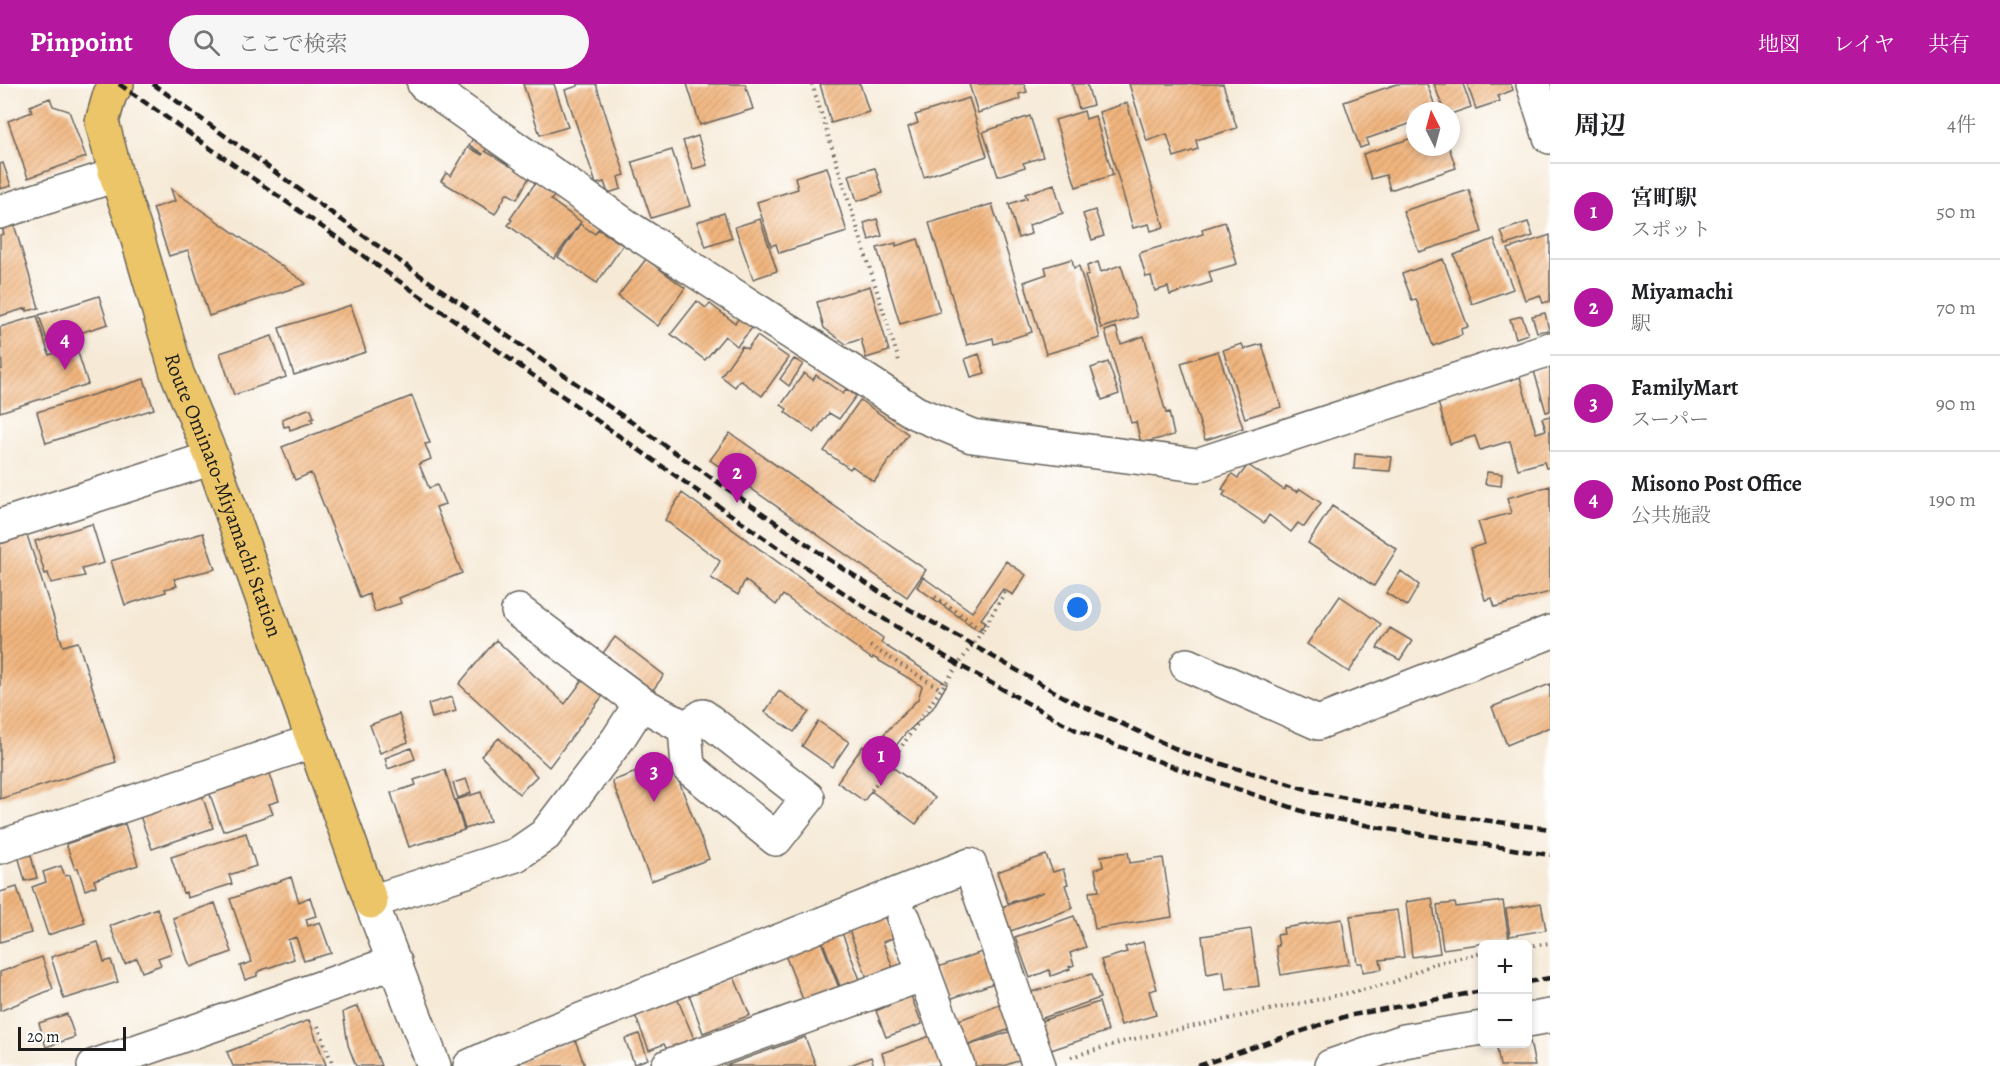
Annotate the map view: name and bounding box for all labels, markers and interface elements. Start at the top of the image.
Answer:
search box [169,15,589,69]
text: Pinpoint [30,23,133,61]
icon: search [190,26,223,59]
text: ここで検索 [238,29,348,59]
text: 地図 [1758,30,1800,58]
text: レイヤ [1833,30,1895,58]
text: 共有 [1928,30,1970,58]
north arrow [1406,102,1460,156]
text: 周辺 [1574,108,1626,143]
text: 4件 [1947,111,1976,138]
text: 宮町駅 [1631,183,1697,213]
text: 1 [1590,198,1597,225]
text: 50 m [1936,198,1976,225]
text: スポット [1631,216,1711,243]
text: Miyamachi [1631,277,1733,307]
text: 2 [1589,294,1598,321]
text: 70 m [1936,294,1976,321]
text: 駅 [1631,310,1651,337]
pin: 4 [46,320,84,370]
street label: Route Ominato-Miyamachi Station [158,350,289,641]
text: FamilyMart [1631,373,1738,403]
text: 3 [1589,390,1598,417]
text: 90 m [1936,390,1976,417]
text: スーパー [1631,406,1709,433]
pin: 2 [718,454,756,503]
text: Misono Post Office [1631,469,1802,499]
text: 4 [1589,486,1598,513]
text: 190 m [1929,486,1976,513]
text: 公共施設 [1631,502,1711,529]
your location [1063,593,1092,622]
pin: 1 [862,736,900,786]
pin: 3 [634,752,674,802]
map controls [1478,940,1532,1048]
button: + [1478,940,1532,994]
button: − [1478,994,1532,1048]
scale bar [18,1024,126,1052]
text: 20 m [27,1026,60,1048]

